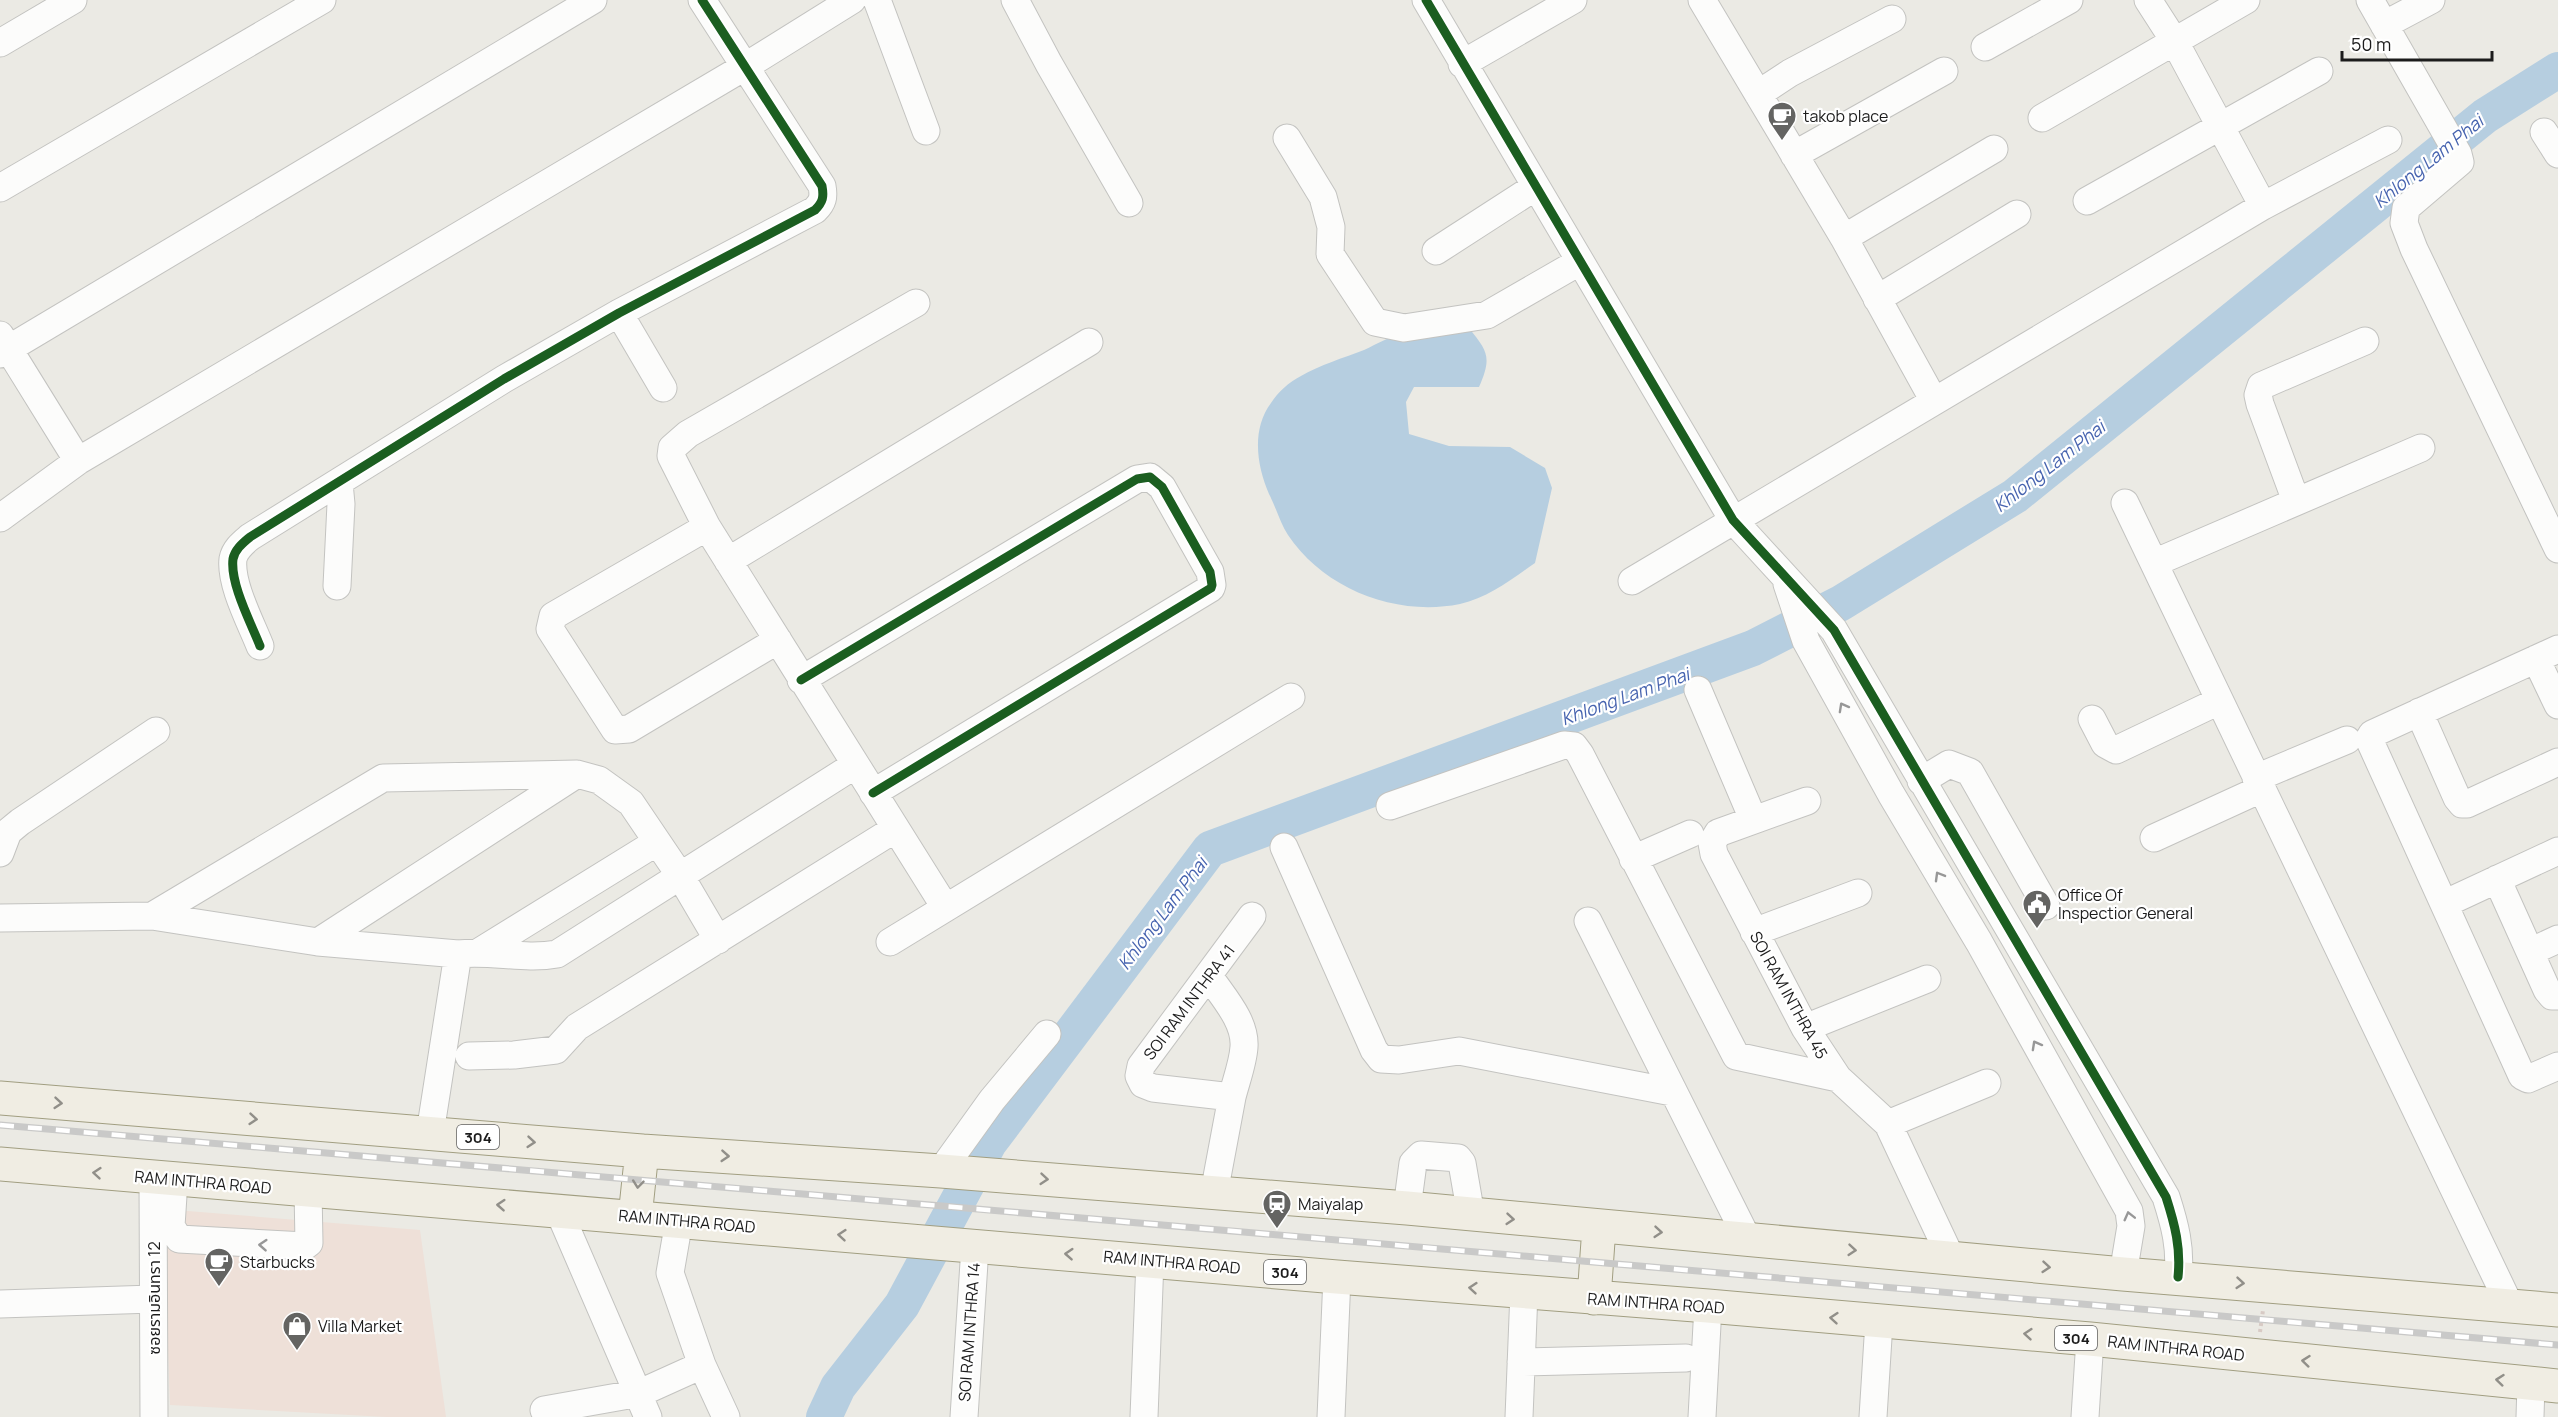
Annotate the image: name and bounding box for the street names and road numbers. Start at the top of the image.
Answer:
street label: SOI RAM INTHRA 45 [1745,927,1833,1063]
street label: SOI RAM INTHRA 41 [1138,940,1240,1064]
road number: 304 [457,1125,499,1149]
street label: RAM INTHRA ROAD [133,1165,273,1199]
street label: RAM INTHRA ROAD [617,1204,757,1238]
street label: ซอยรามอินทรา 12 [143,1241,165,1355]
street label: RAM INTHRA ROAD [1102,1245,1242,1279]
road number: 304 [1264,1260,1306,1284]
street label: SOI RAM INTHRA 14 [953,1262,985,1402]
street label: RAM INTHRA ROAD [1587,1287,1726,1319]
road number: 304 [2055,1326,2097,1350]
street label: RAM INTHRA ROAD [2106,1330,2246,1366]

